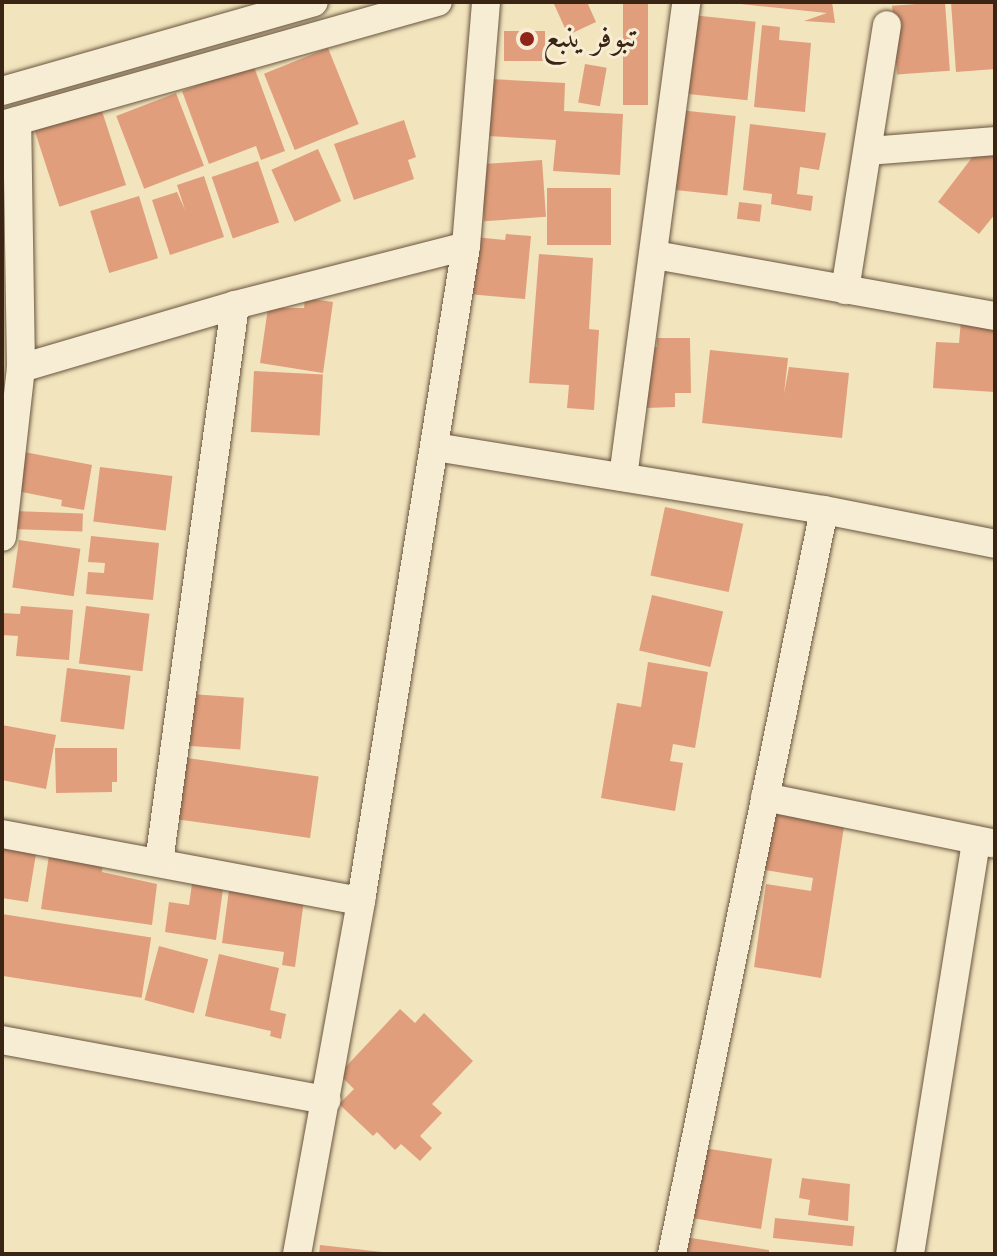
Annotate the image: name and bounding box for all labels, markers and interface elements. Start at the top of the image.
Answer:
place label: تبوفر ينبع [543,20,638,58]
marker: تبوفر ينبع [518,30,536,48]

